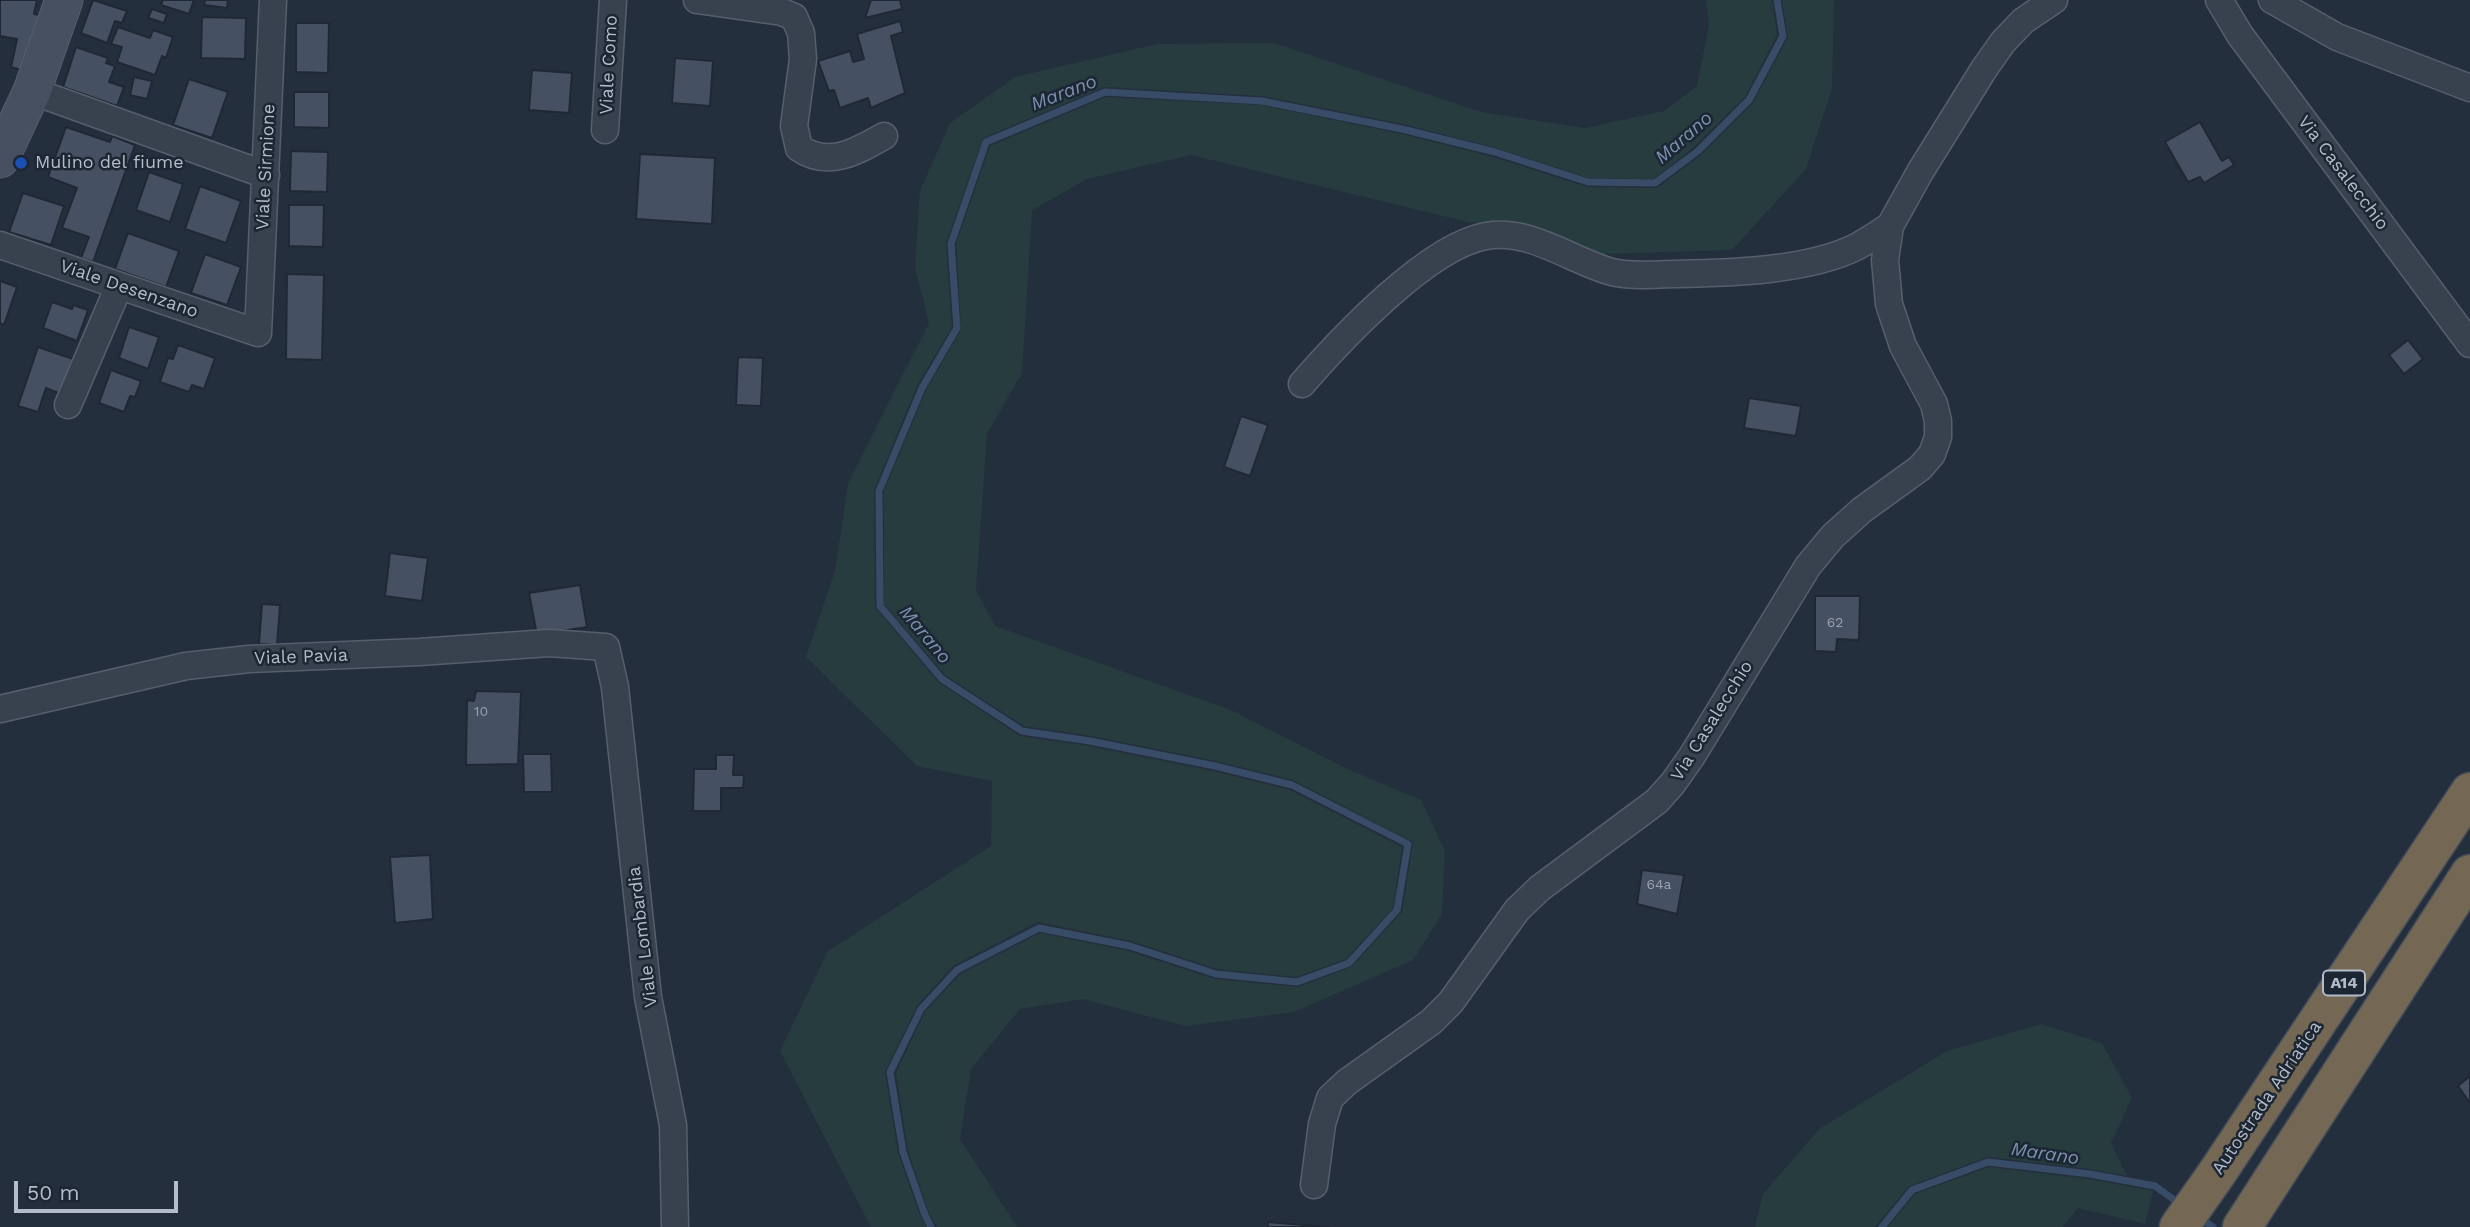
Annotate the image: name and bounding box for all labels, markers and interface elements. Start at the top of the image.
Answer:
street label: Viale Como [596,15,622,115]
water label: Marano [1028,70,1100,116]
street label: Viale Sirmione [252,103,280,231]
water label: Marano [1651,107,1717,169]
street label: Via Casalecchio [2293,111,2393,235]
place label: Mulino del fiume [35,152,184,174]
marker: Mulino del fiume [13,155,29,171]
street label: Viale Desenzano [57,255,201,323]
water label: Marano [894,601,956,669]
house number: 62 [1827,615,1843,631]
street label: Viale Pavia [254,645,348,669]
street label: Via Casalecchio [1666,657,1758,785]
house number: 10 [474,704,488,720]
street label: Viale Lombardia [624,865,662,1009]
house number: 64a [1647,877,1671,893]
road number: A14 [2323,970,2365,995]
street label: Autostrada Adriatica [2208,1017,2326,1179]
water label: Marano [2009,1138,2081,1170]
scale bar [18,1168,182,1212]
text: 50 m [27,1180,79,1205]

